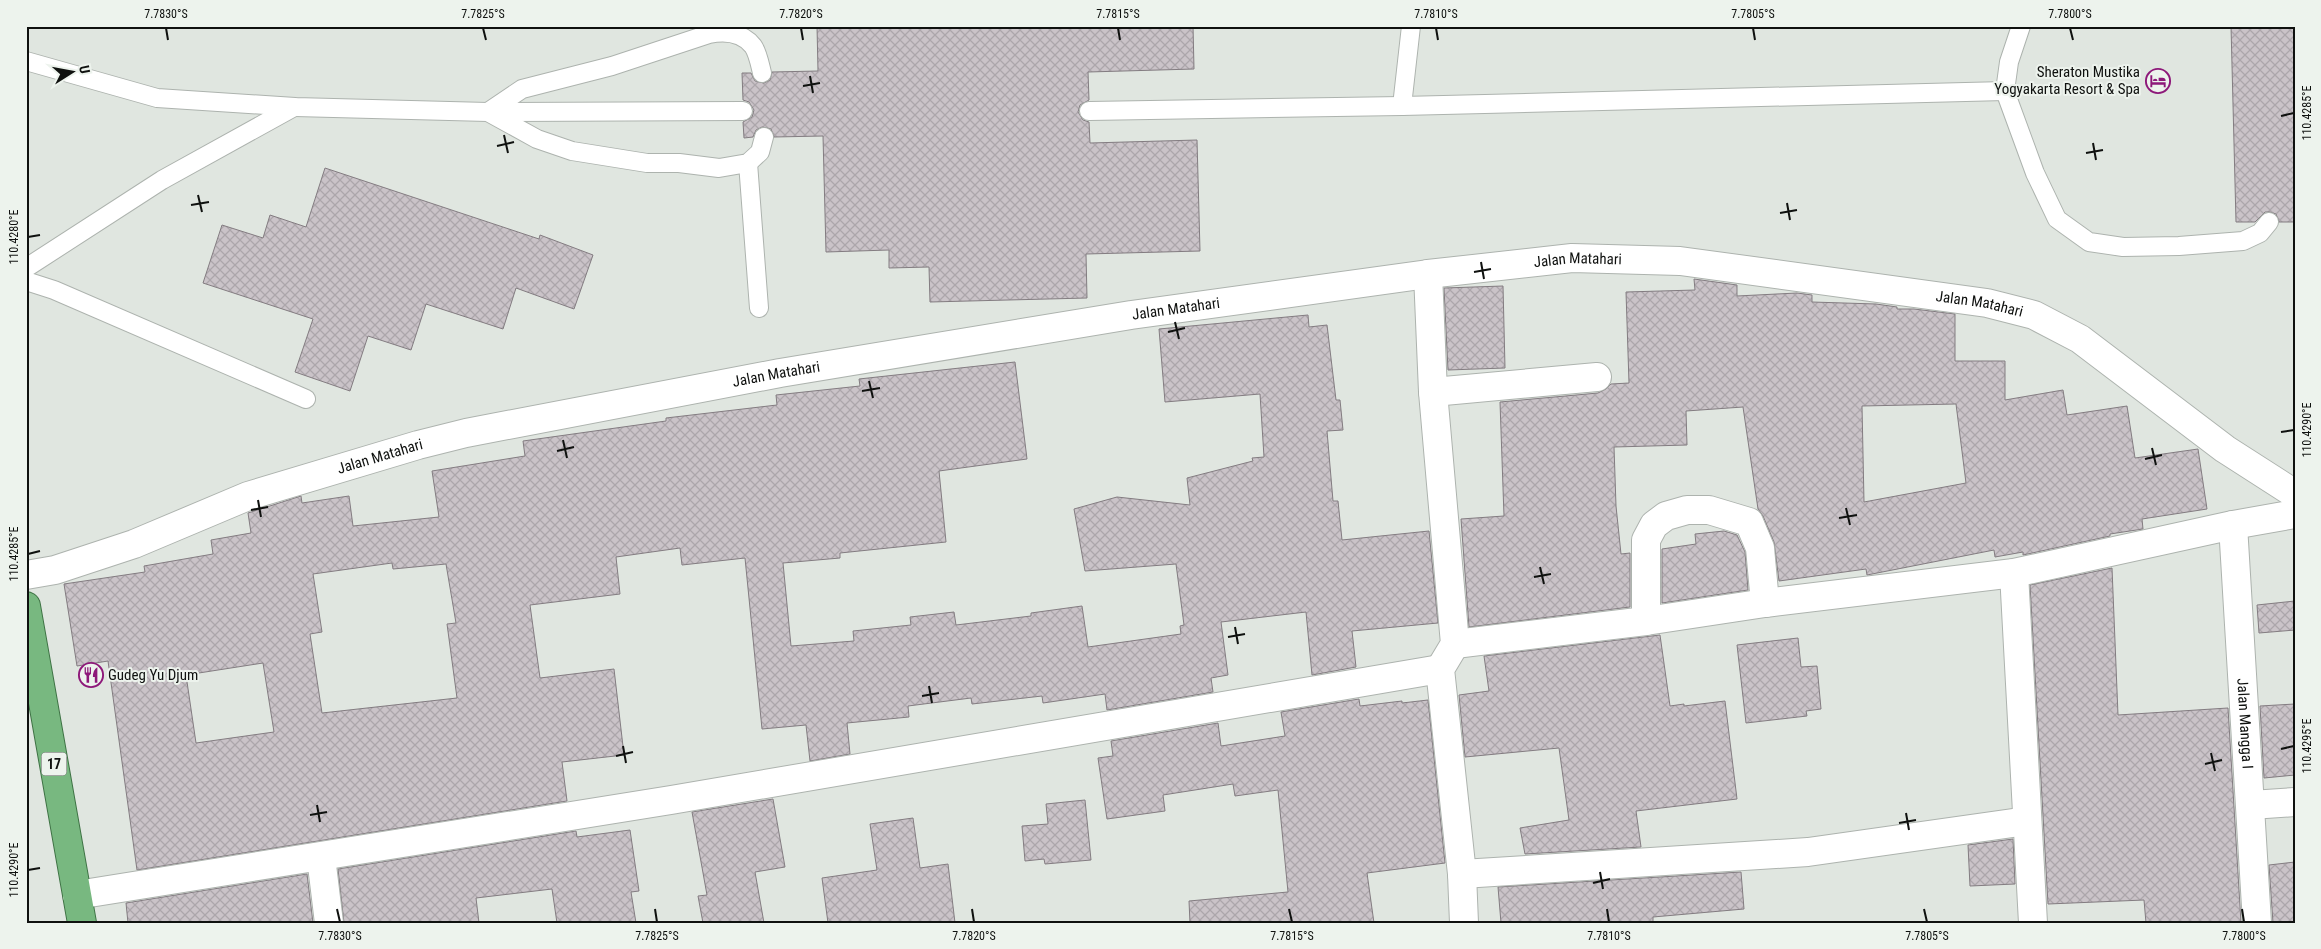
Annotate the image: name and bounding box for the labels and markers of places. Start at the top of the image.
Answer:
place label: Sheraton Mustika Yogyakarta Resort & Spa [1994,63,2140,98]
hotel icon: Sheraton Mustika Yogyakarta Resort & Spa [2145,68,2171,94]
restaurant icon: Gudeg Yu Djum [78,662,104,688]
place label: Gudeg Yu Djum [108,666,198,684]

